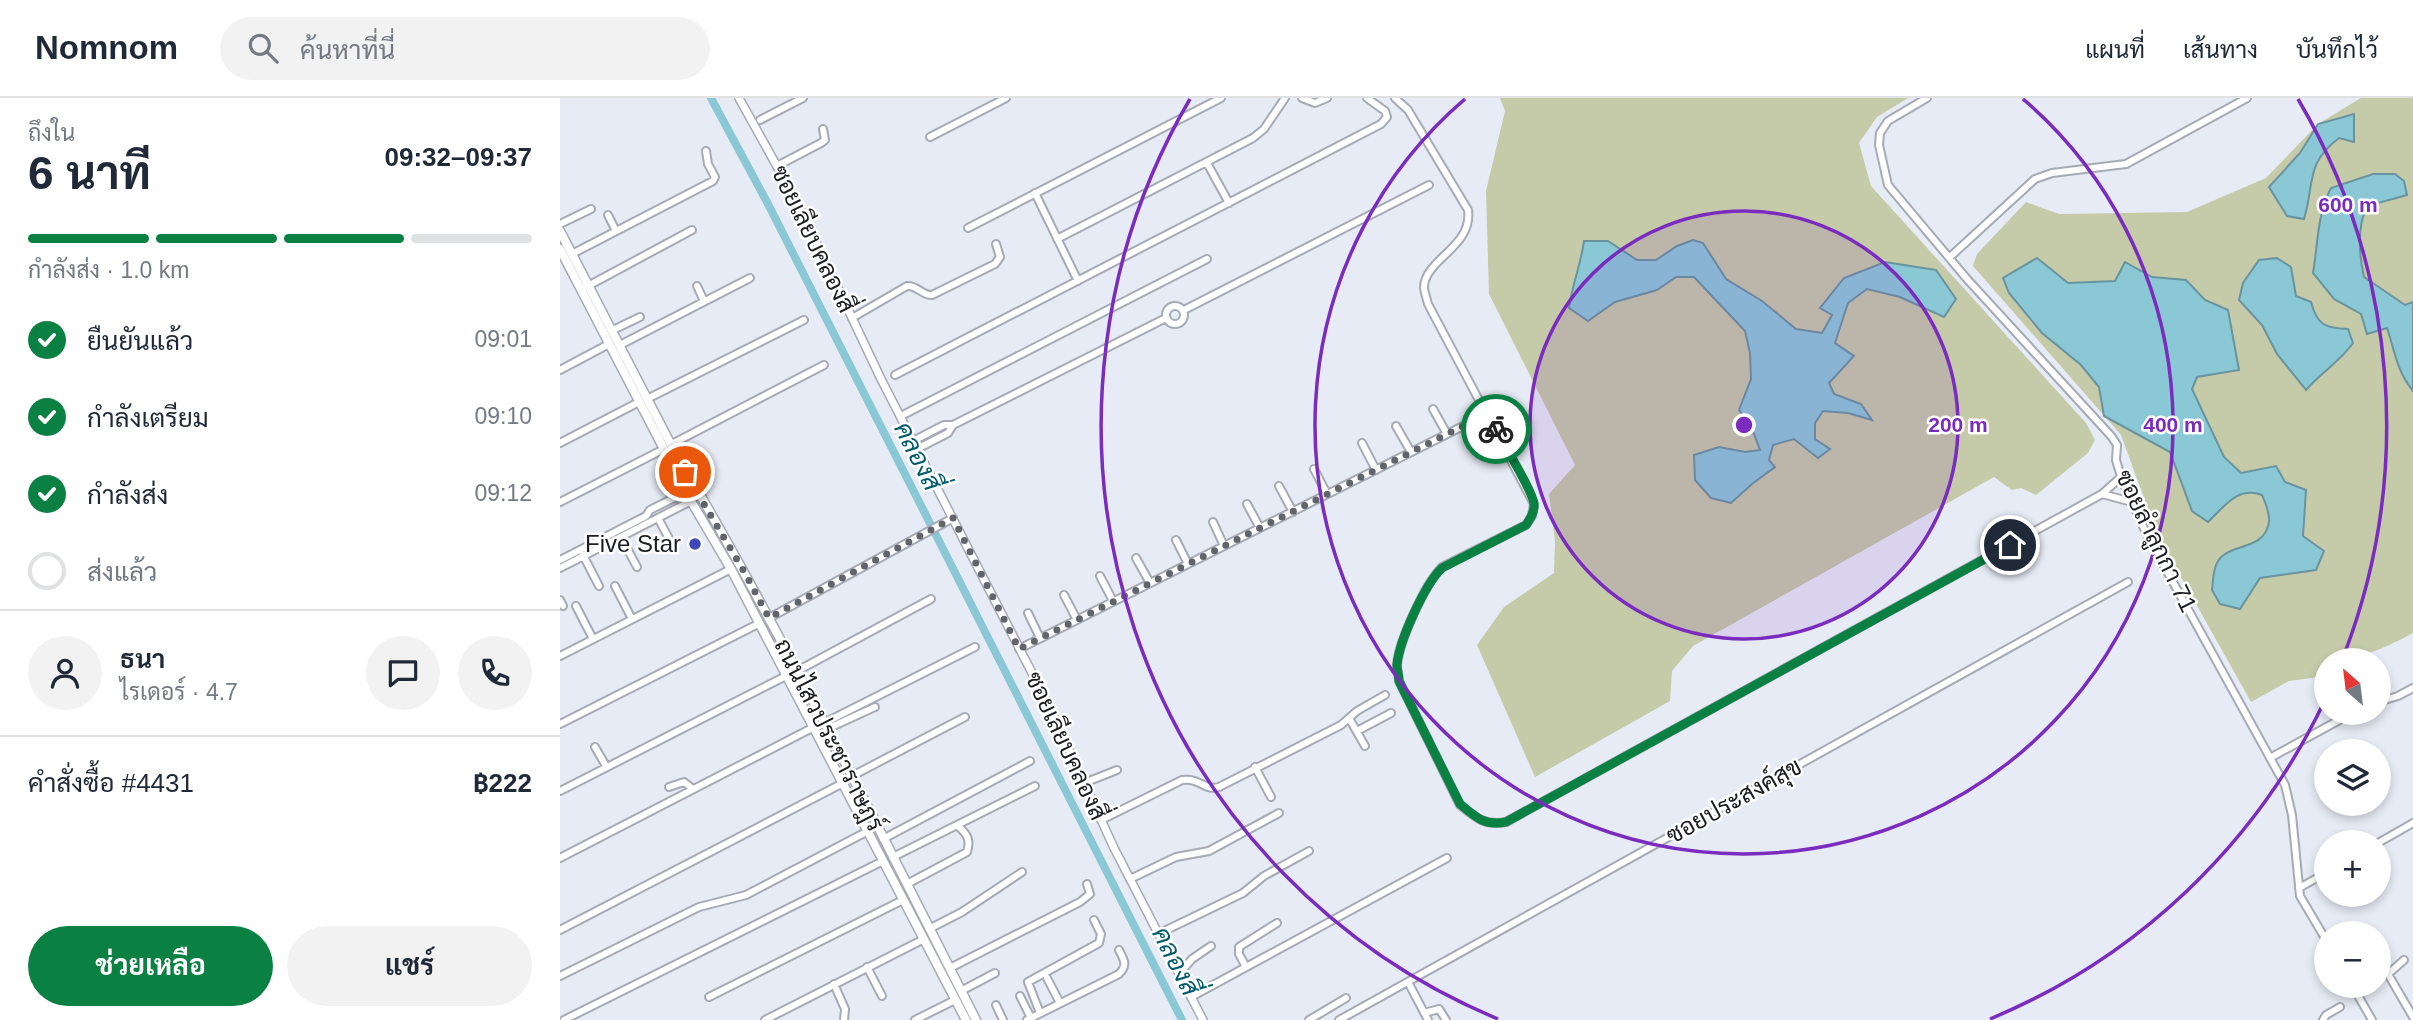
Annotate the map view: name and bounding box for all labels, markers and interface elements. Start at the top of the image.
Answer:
search box [220,17,710,80]
text: Nomnom [35,29,178,66]
icon: search [244,29,282,67]
text: ค้นหาที่นี่ [300,35,395,65]
text: แผนที่ [2085,36,2145,63]
text: เส้นทาง [2183,36,2258,63]
text: บันทึกไว้ [2296,36,2378,63]
text: ถึงใน [28,120,75,146]
text: 09:32–09:37 [385,142,532,172]
text: 6 นาที [28,147,151,199]
street label: ซอยเลียบคลองสี่ [766,158,867,317]
text: 600 m [2318,193,2378,216]
text: กำลังส่ง · 1.0 km [28,257,189,283]
icon: check [28,321,66,359]
text: ยืนยันแล้ว [87,326,193,356]
text: 09:01 [474,326,532,352]
courier [1461,394,1531,464]
icon: check [28,398,66,436]
text: กำลังเตรียม [87,403,209,433]
text: 09:10 [474,403,532,429]
icon: bike [1477,410,1515,448]
centre of rings [1732,413,1756,437]
text: 200 m [1928,413,1988,436]
text: 400 m [2143,413,2203,436]
water label: คลองสี่ [888,414,956,498]
pin [655,442,715,502]
icon: bag [666,453,704,491]
street label: ซอยลำลูกกา 71 [2107,465,2202,618]
icon: check [28,475,66,513]
text: กำลังส่ง [87,480,168,510]
text: 09:12 [474,480,532,506]
pin [1980,515,2040,575]
icon: home [1991,526,2029,564]
place label: Five Star [585,530,681,557]
marker: Five Star [687,536,703,552]
text: ส่งแล้ว [87,557,157,587]
street label: ถนนไสวประชาราษฎร์ [767,633,891,837]
button: person [28,636,102,710]
button: chat [366,636,440,710]
button: phone [458,636,532,710]
text: ธนา [120,644,165,674]
north arrow [2314,648,2390,724]
map controls [2314,648,2391,998]
street label: ซอยเลียบคลองสี่ [1020,664,1119,824]
text: ไรเดอร์ · 4.7 [120,679,238,705]
button: layers [2314,739,2391,816]
street label: ซอยประสงค์สุข [1661,751,1807,851]
text: คำสั่งซื้อ #4431 [28,768,194,798]
text: ฿222 [473,768,532,798]
button: + [2314,830,2391,907]
water label: คลองสี่ [1146,919,1214,1003]
button: − [2314,921,2391,998]
button: ช่วยเหลือ [28,926,273,1006]
button: แชร์ [287,926,532,1006]

